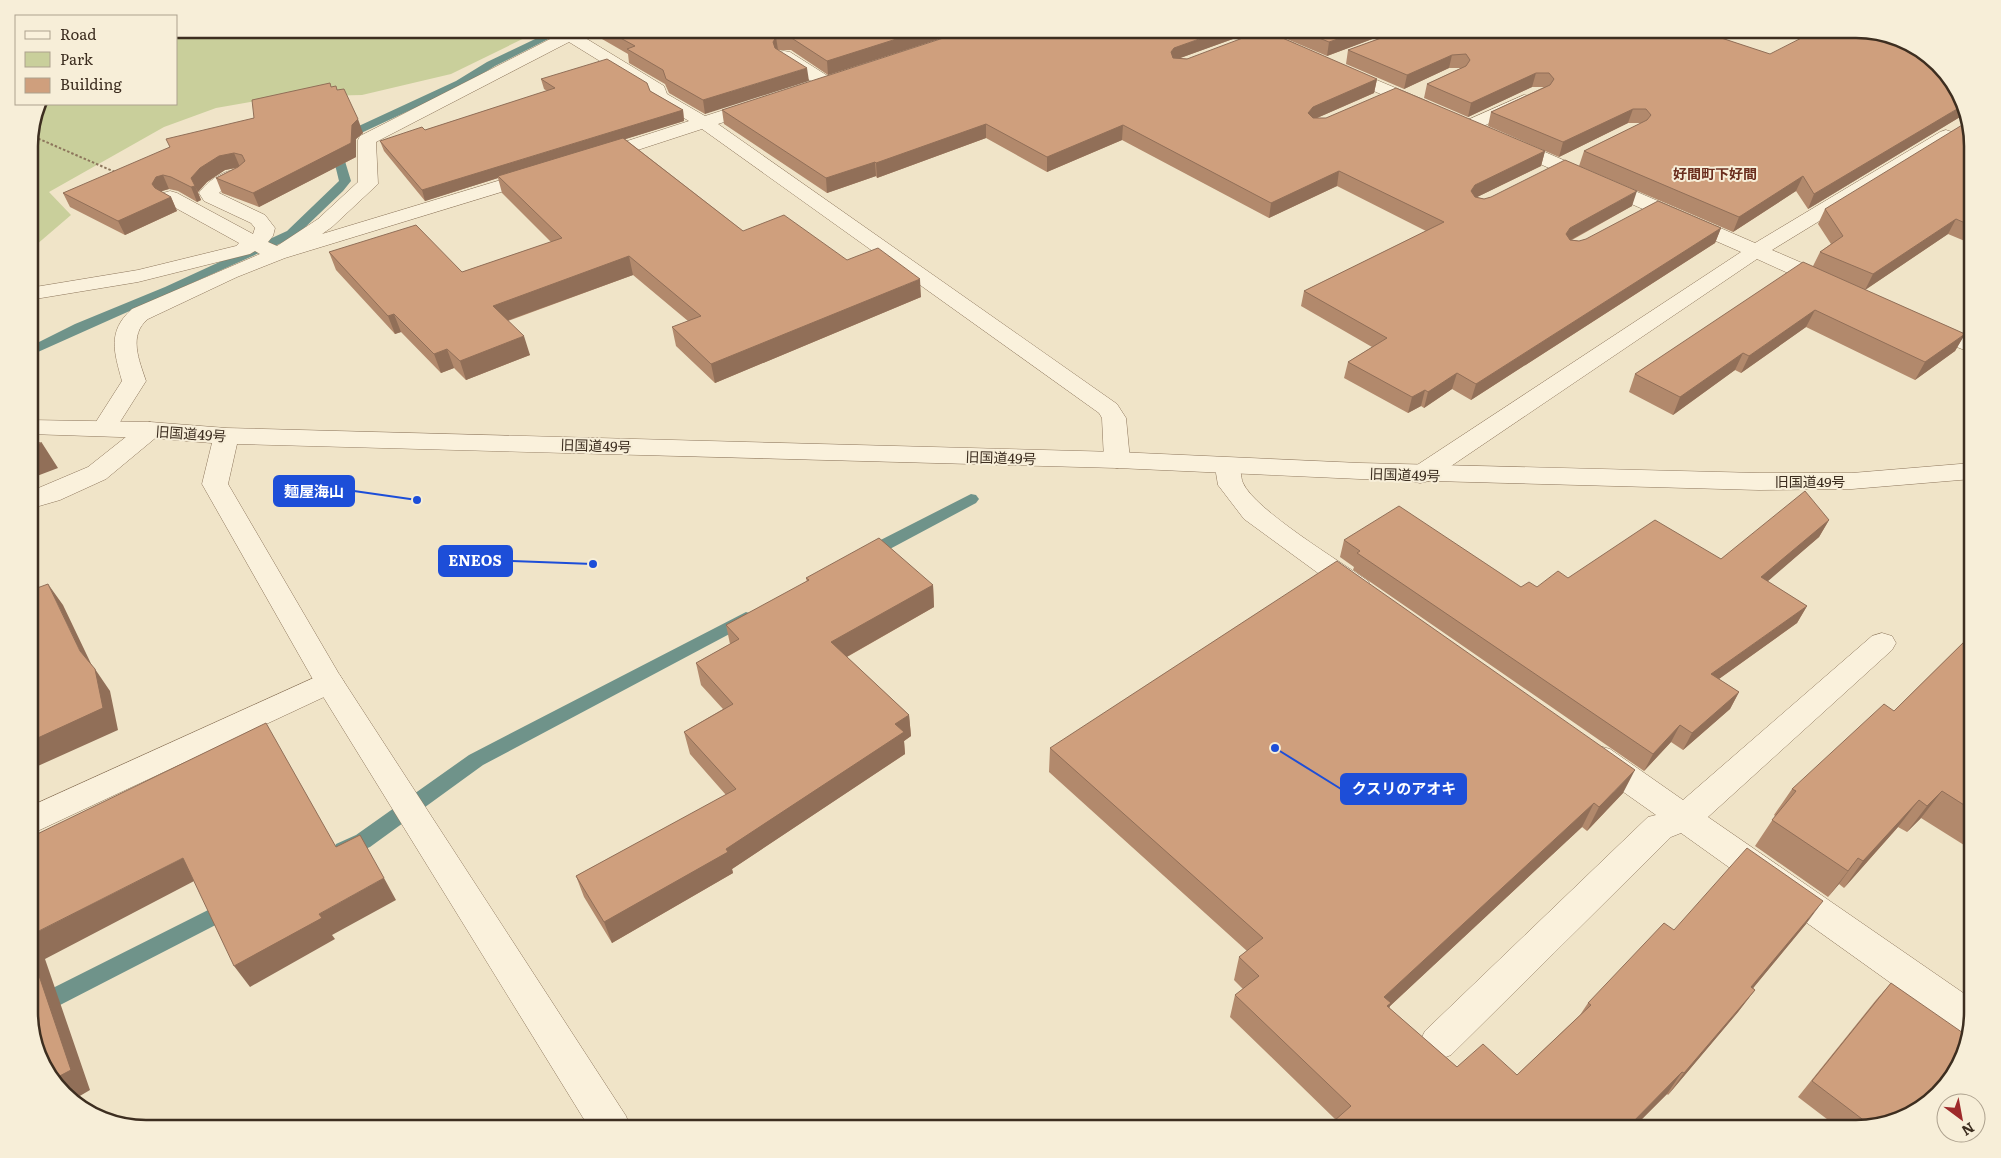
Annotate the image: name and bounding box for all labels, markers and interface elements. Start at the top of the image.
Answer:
legend [15,15,178,105]
text: Road [60,22,96,45]
text: Park [60,47,94,70]
text: Building [60,72,122,95]
district label: 好間町下好間 [1673,163,1757,183]
street label: 旧国道49号 [155,421,227,445]
street label: 旧国道49号 [560,434,632,456]
street label: 旧国道49号 [965,446,1037,468]
street label: 旧国道49号 [1369,463,1441,485]
street label: 旧国道49号 [1774,471,1846,491]
callout: 麺屋海山 [274,476,354,506]
text: 麺屋海山 [284,479,344,502]
callout: ENEOS [439,546,512,576]
text: ENEOS [448,548,502,571]
callout: クスリのアオキ [1341,774,1466,804]
text: クスリのアオキ [1352,776,1456,799]
north arrow [1936,1093,1986,1143]
text: N [1958,1118,1979,1142]

